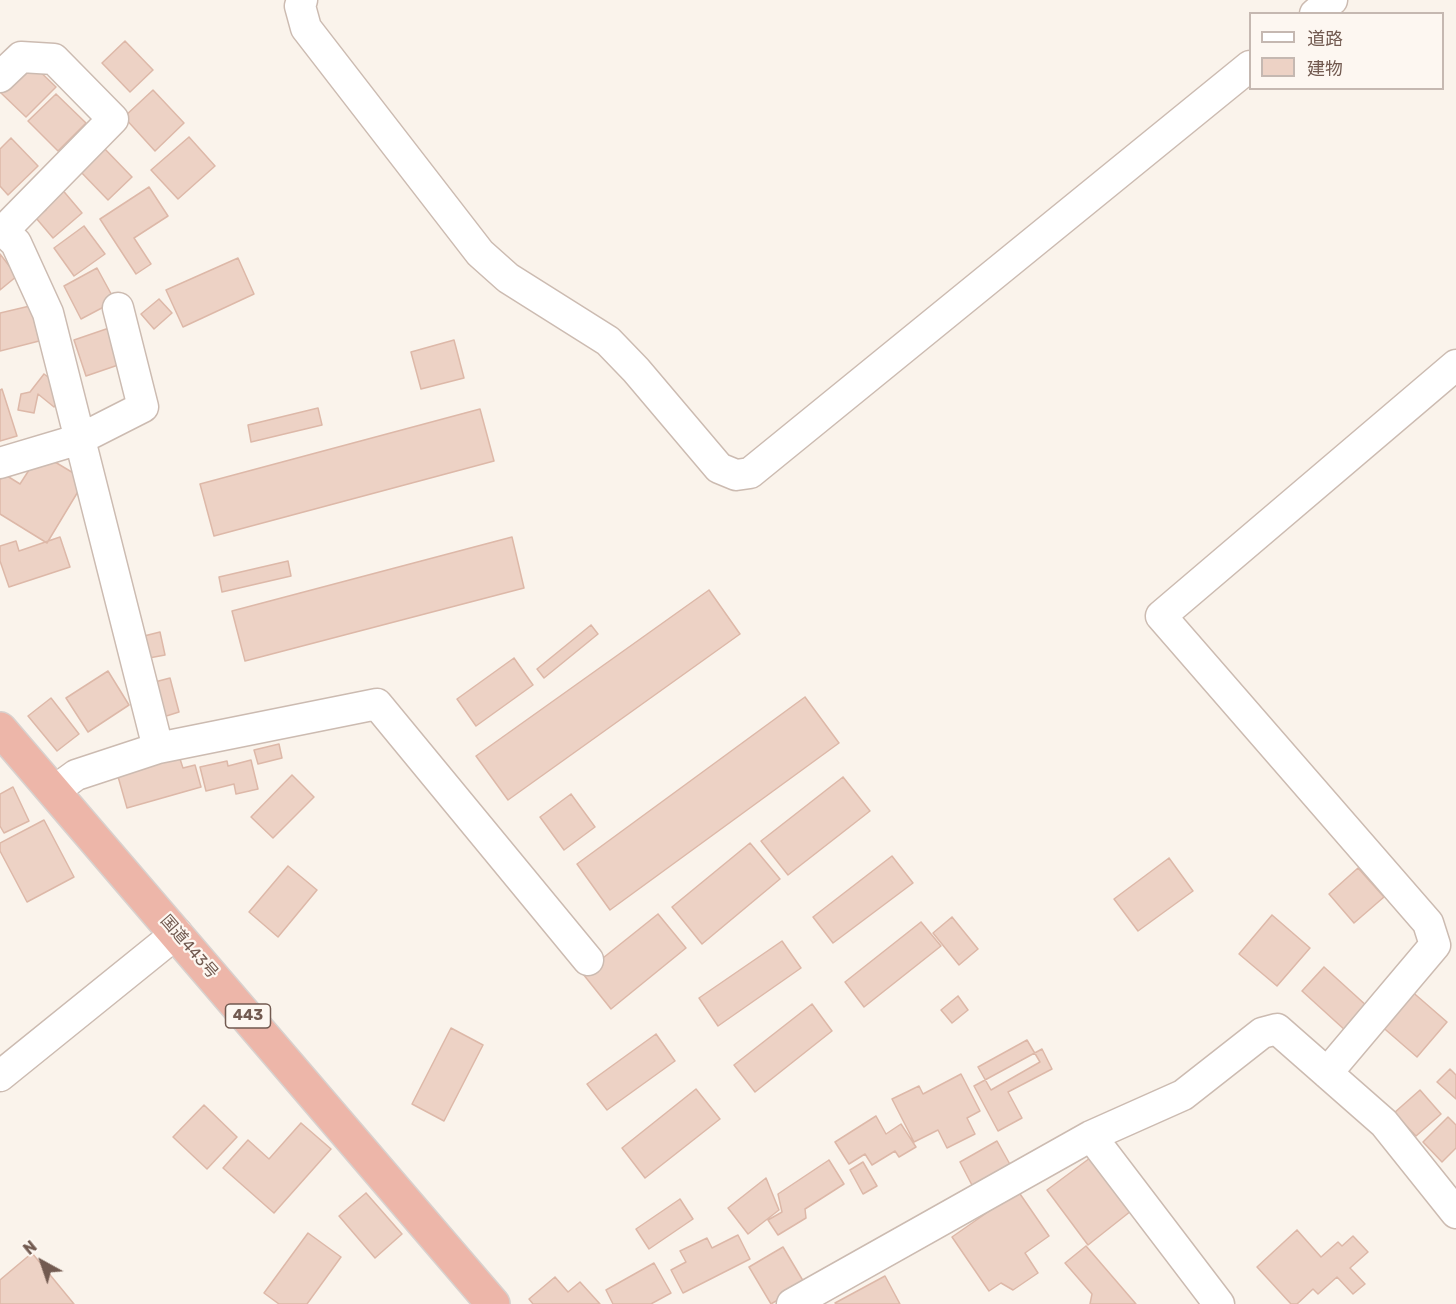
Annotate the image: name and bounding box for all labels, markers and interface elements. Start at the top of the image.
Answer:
legend [1249,12,1444,90]
text: 道路 [1307,28,1343,50]
text: 建物 [1307,58,1343,80]
street label: 国道443号 [156,911,222,983]
road number: 443 [226,1004,270,1028]
north arrow [12,1232,72,1292]
text: N [20,1237,41,1259]

